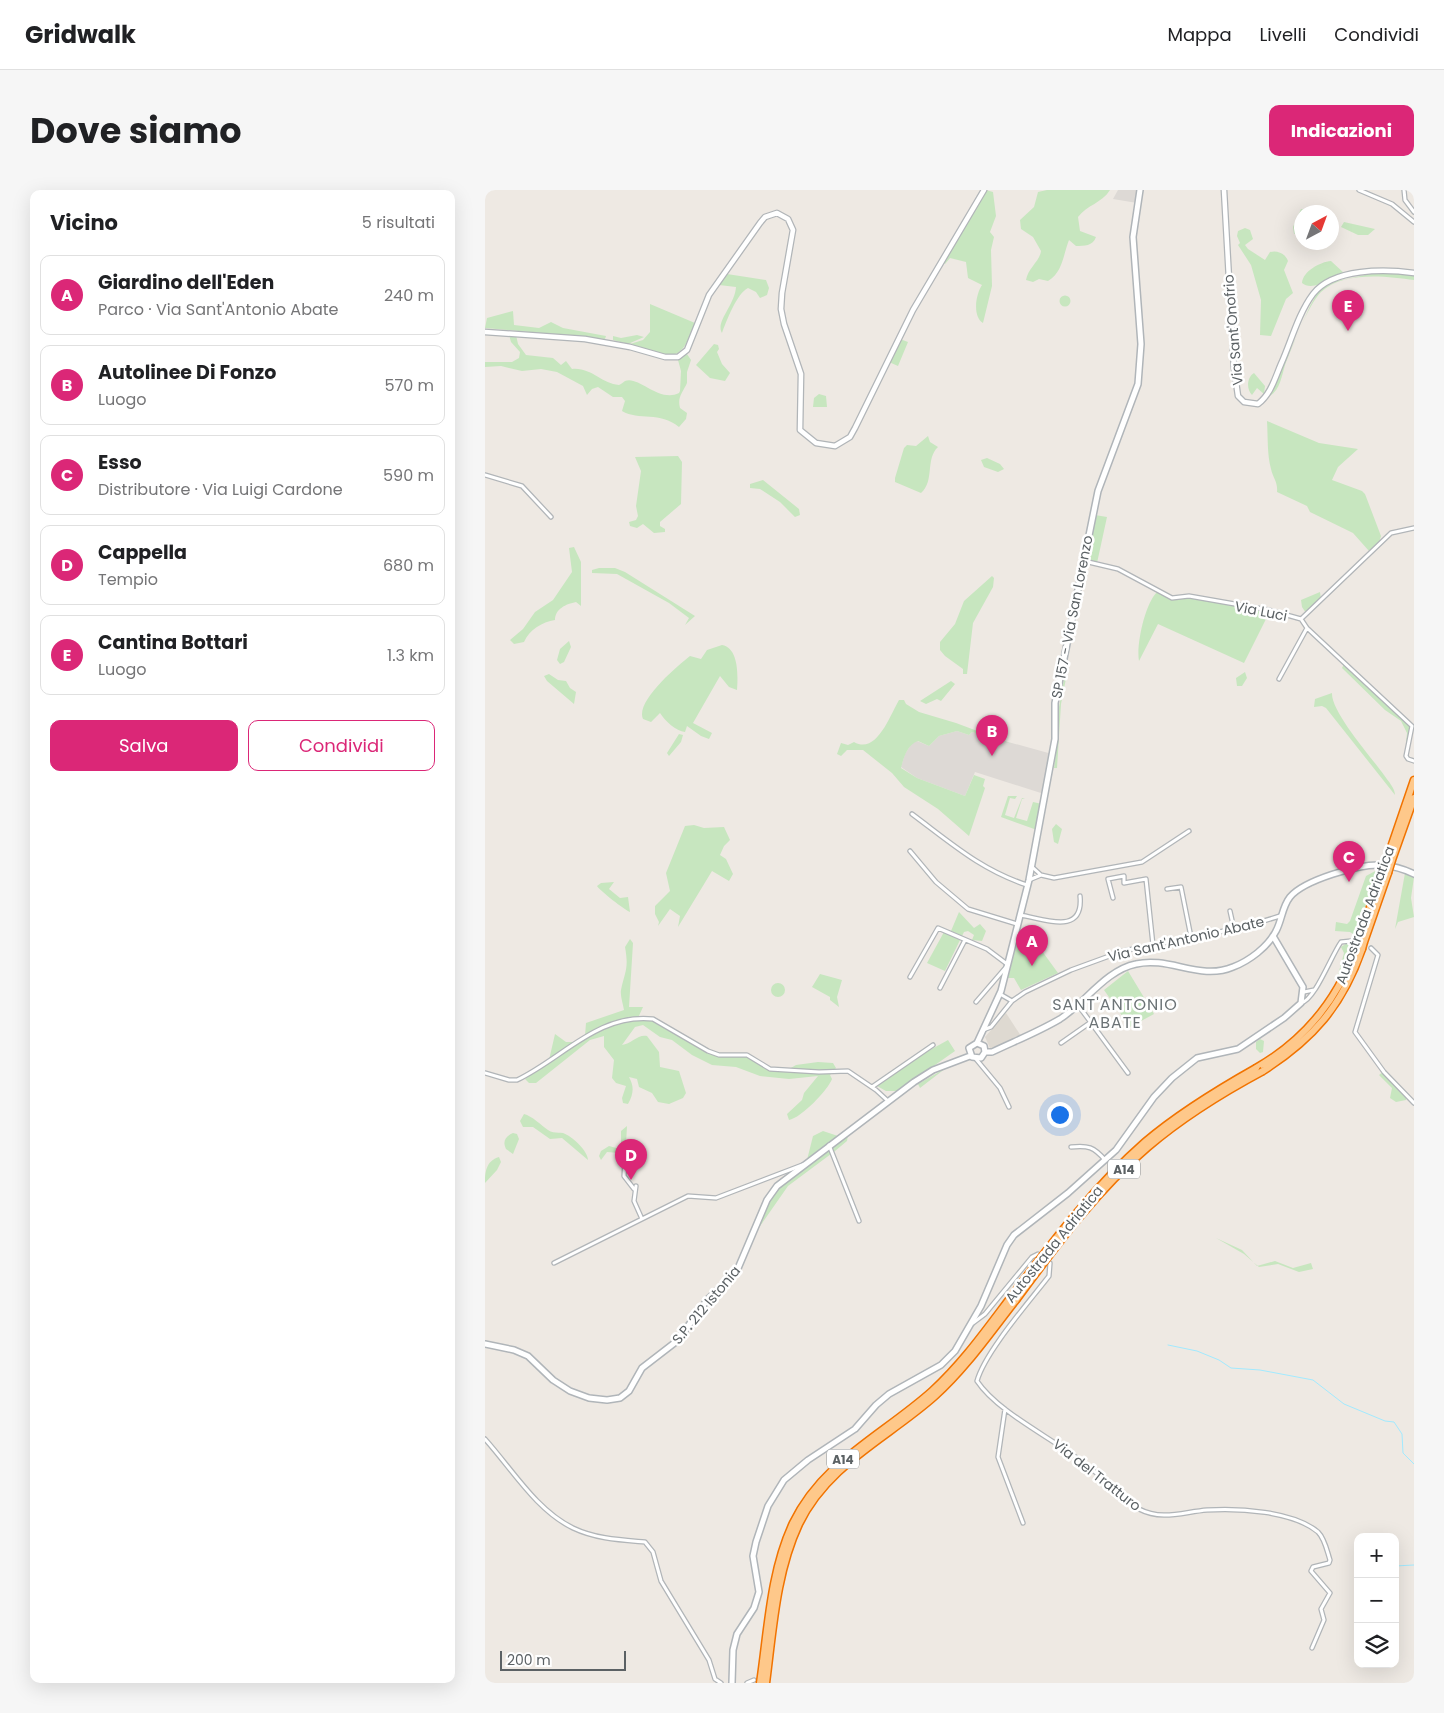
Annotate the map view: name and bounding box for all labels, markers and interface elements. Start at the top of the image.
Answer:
text: Gridwalk [25,18,136,51]
text: Mappa [1167,22,1232,47]
text: Livelli [1260,22,1306,47]
text: Condividi [1334,22,1419,47]
button: Indicazioni [1269,105,1414,156]
text: Dove siamo [30,106,242,155]
north arrow [1294,205,1339,250]
text: Vicino [50,208,118,237]
text: 5 risultati [362,211,435,234]
text: Giardino dell'Eden [98,269,274,296]
street label: Via Sant'Onofrio [1218,274,1248,386]
text: A [61,284,73,307]
text: 240 m [384,284,434,307]
pin: E [1332,290,1364,331]
text: Parco · Via Sant'Antonio Abate [98,298,339,321]
text: Autolinee Di Fonzo [98,359,276,386]
text: B [62,374,72,397]
text: 570 m [384,374,434,397]
text: Luogo [98,388,146,411]
text: Esso [98,449,142,476]
text: C [61,464,73,487]
text: 590 m [383,464,434,487]
text: Distributore · Via Luigi Cardone [98,478,343,501]
street label: SP 157 - Via San Lorenzo [1046,534,1098,700]
text: Cappella [98,539,187,566]
text: D [61,554,73,577]
text: 680 m [383,554,434,577]
text: Tempio [98,568,158,591]
street label: Via Luci [1233,596,1289,626]
text: Cantina Bottari [98,629,248,656]
text: E [63,644,71,667]
text: 1.3 km [387,644,434,667]
text: Luogo [98,658,146,681]
pin: B [976,715,1008,756]
button: Salva [50,720,238,771]
button: Condividi [248,720,435,771]
pin: C [1333,841,1365,882]
street label: Autostrada Adriatica [1331,843,1399,987]
street label: Via Sant'Antonio Abate [1106,911,1266,967]
pin: A [1016,925,1048,966]
district label: SANT'ANTONIO ABATE [1052,993,1178,1034]
your location [1047,1102,1073,1128]
pin: D [615,1139,647,1180]
road number: A14 [1108,1160,1140,1179]
street label: Autostrada Adriatica [1000,1181,1108,1307]
street label: S.P. 212 Istonia [667,1261,745,1349]
street label: Via del Tratturo [1049,1434,1145,1516]
road number: A14 [827,1450,859,1468]
map controls [1354,1533,1399,1668]
button: + [1354,1533,1399,1578]
button: − [1354,1578,1399,1623]
button: layers [1354,1623,1399,1668]
scale bar [500,1648,626,1671]
text: 200 m [507,1650,551,1670]

